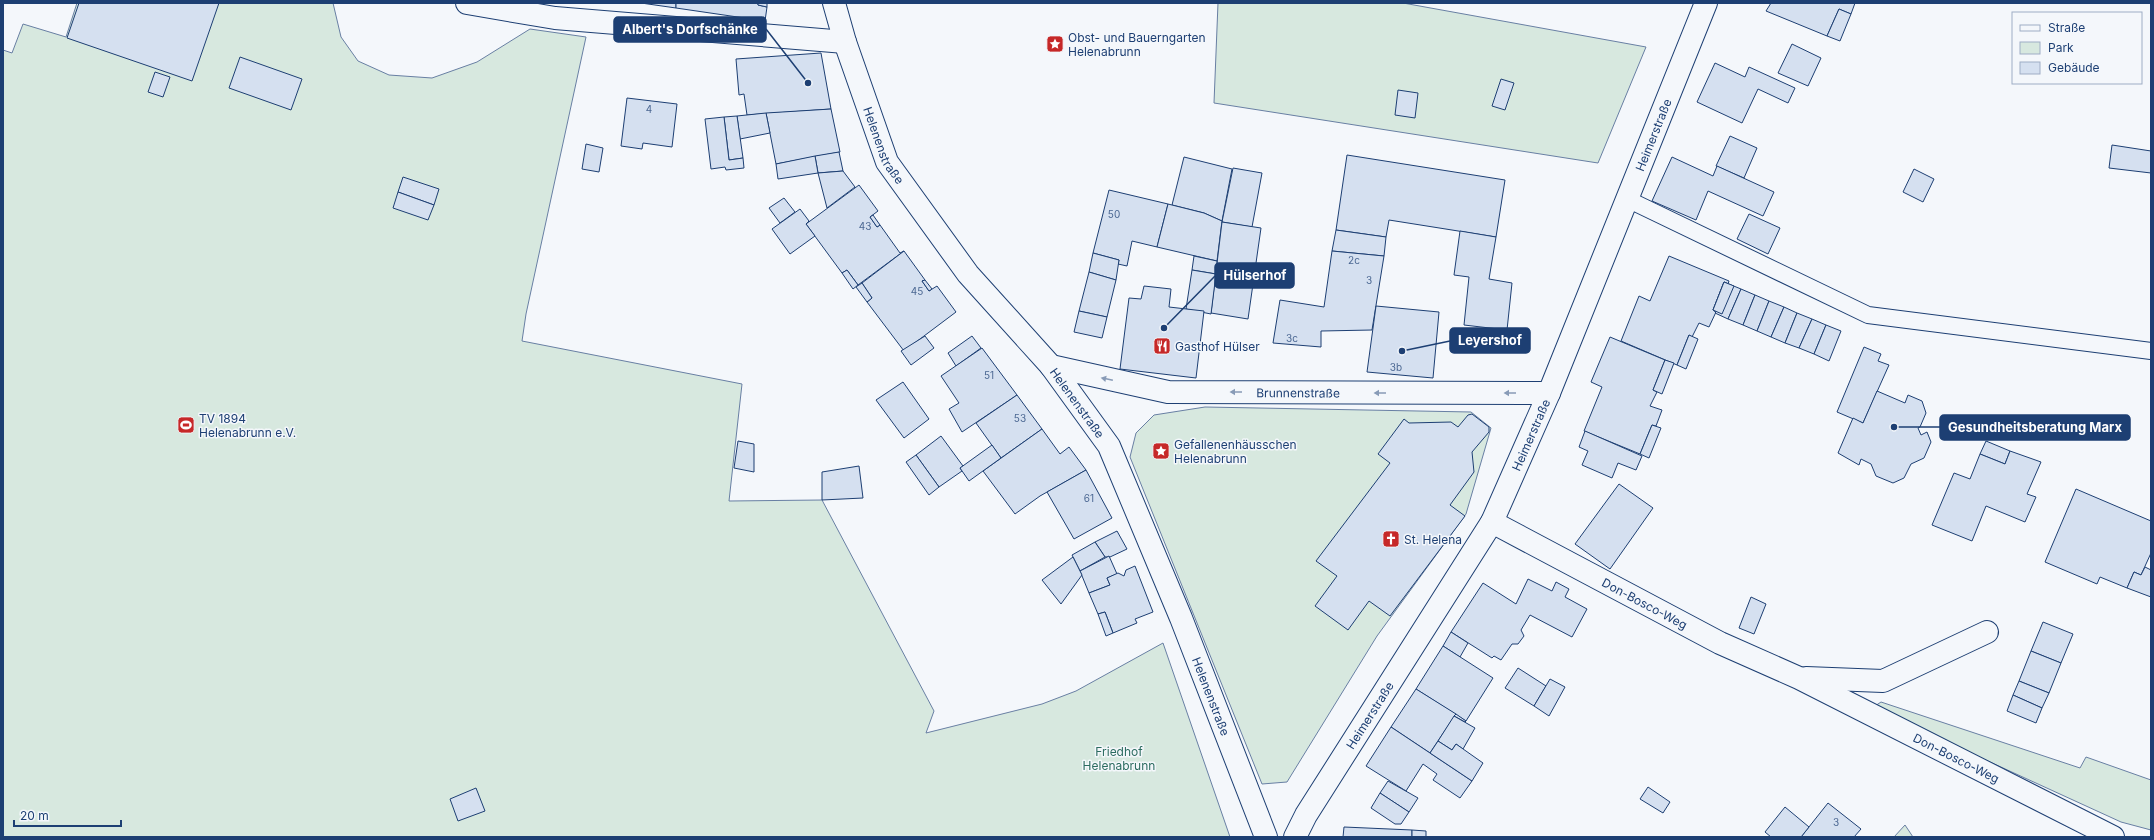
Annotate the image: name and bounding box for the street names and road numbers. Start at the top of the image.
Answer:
street label: Heimerstraße [1632,96,1674,173]
street label: Helenenstraße [861,105,908,187]
street label: Helenenstraße [1047,365,1108,441]
street label: Brunnenstraße [1256,385,1340,400]
street label: Heimerstraße [1508,397,1553,473]
street label: Don-Bosco-Weg [1600,574,1690,632]
street label: Helenenstraße [1189,655,1233,738]
street label: Heimerstraße [1343,679,1396,751]
street label: Don-Bosco-Weg [1911,730,2002,786]

